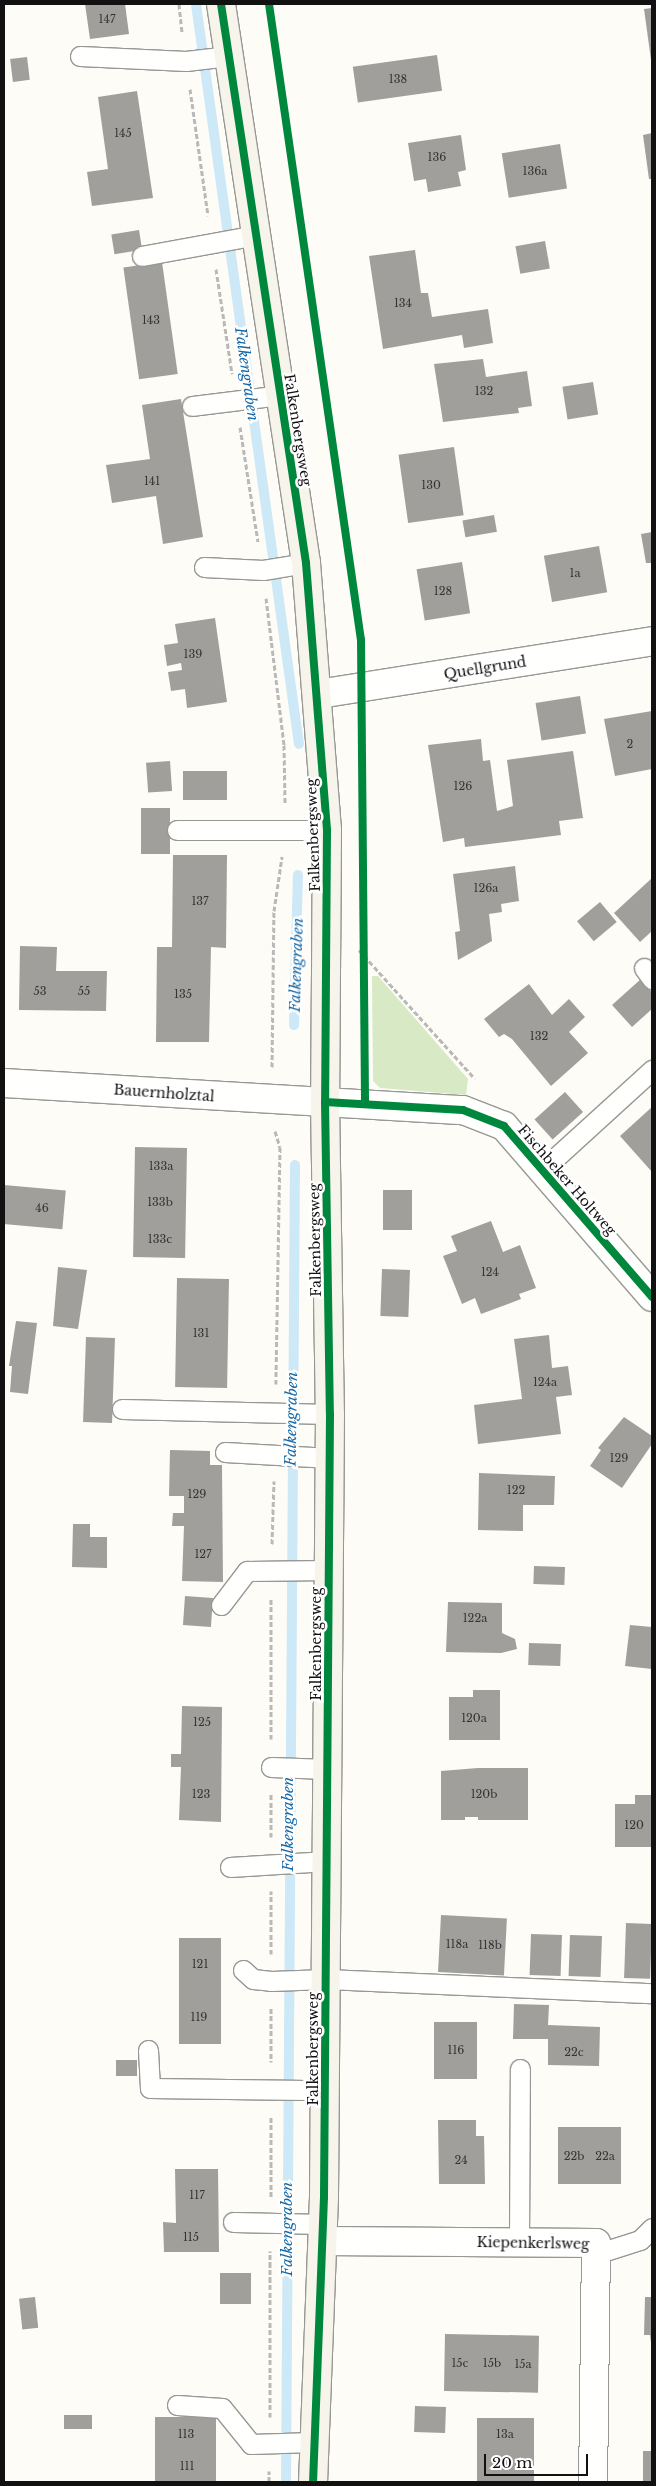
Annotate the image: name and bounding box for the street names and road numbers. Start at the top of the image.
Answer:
street label: Falkenbergsweg [281,373,315,487]
street label: Quellgrund [443,653,527,683]
street label: Falkenbergsweg [303,778,323,892]
street label: Bauernholztal [113,1081,215,1105]
street label: Fischbeker Holtweg [514,1121,620,1239]
street label: Falkenbergsweg [306,1183,324,1297]
street label: Falkenbergsweg [308,1587,324,1701]
street label: Falkenbergsweg [305,1992,321,2106]
street label: Kiepenkerlsweg [477,2234,589,2252]

